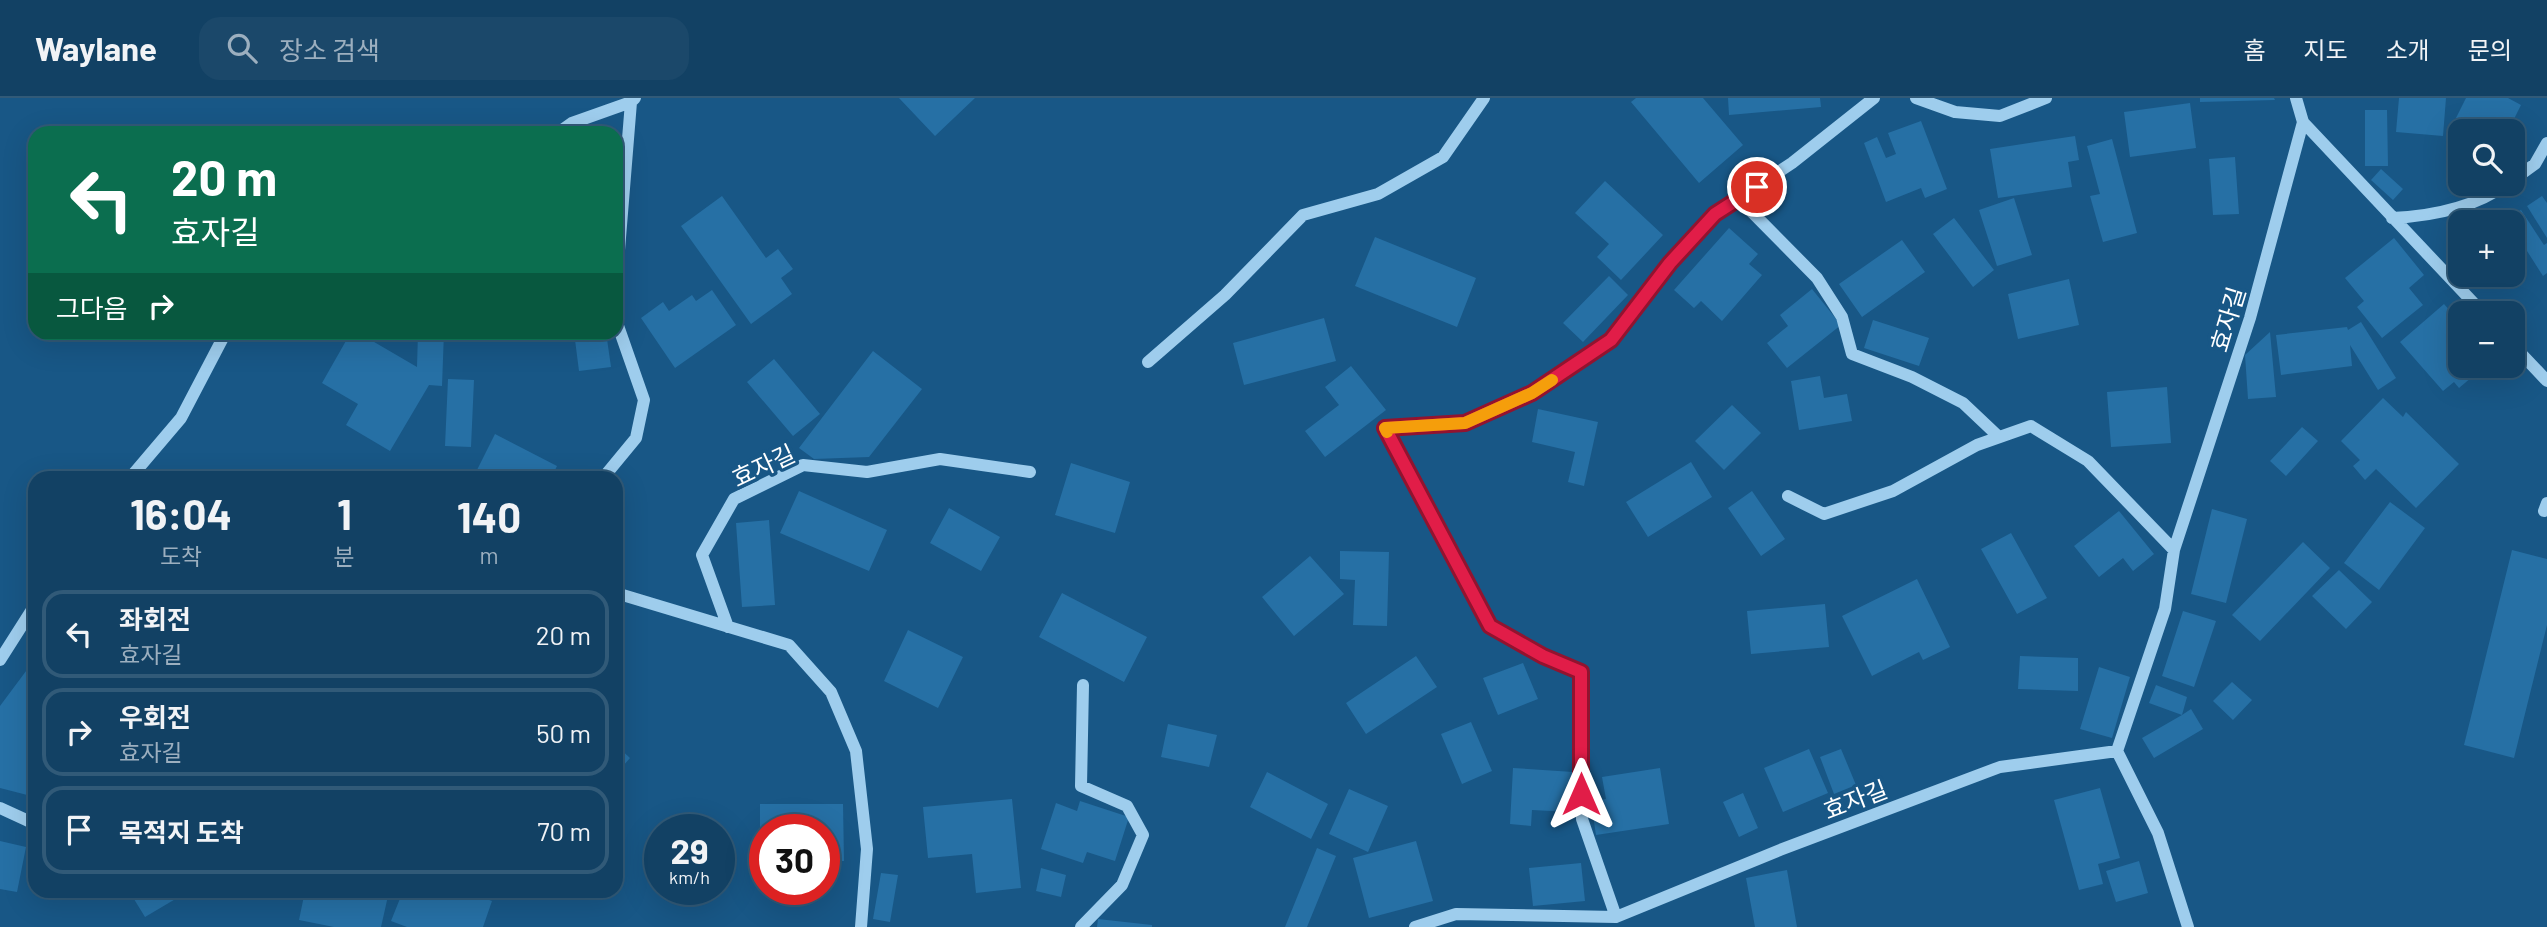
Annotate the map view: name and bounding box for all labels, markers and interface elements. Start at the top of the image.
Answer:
search box [199,17,689,80]
text: Waylane [35,28,157,68]
icon: search [223,29,261,67]
text: 장소 검색 [279,34,380,65]
text: 홈 [2243,35,2265,64]
text: 지도 [2303,35,2348,64]
text: 소개 [2386,35,2430,64]
text: 문의 [2468,35,2512,64]
map controls [2448,119,2525,378]
button: search [2448,119,2525,196]
text: 20 m [171,147,277,206]
icon: left [56,154,147,245]
pin [1727,157,1787,217]
icon: arrive [1738,168,1776,206]
button: + [2448,210,2525,287]
text: 효자길 [171,212,259,250]
street label: 효자길 [2203,283,2251,355]
icon: right [142,287,180,325]
text: 그다음 [56,292,128,323]
button: − [2448,301,2525,378]
street label: 효자길 [727,438,799,492]
text: 16:04 [130,488,232,538]
text: 1 [337,488,352,538]
text: 140 [457,491,521,541]
text: m [479,541,498,569]
text: 도착 [160,542,202,570]
text: 분 [334,542,355,570]
text: 좌회전 [119,603,191,634]
icon: left [60,615,98,653]
text: 20 m [536,619,591,650]
text: 효자길 [119,640,182,668]
text: 우회전 [119,701,191,732]
icon: right [60,713,98,751]
text: 50 m [536,717,591,748]
text: 효자길 [119,738,182,766]
position arrow [1544,757,1618,831]
street label: 효자길 [1819,774,1891,824]
icon: arrive [60,811,98,849]
speed limit sign: 30 [749,814,840,905]
text: 70 m [537,815,591,846]
text: 목적지 도착 [119,816,244,847]
text: 29 [670,829,709,871]
text: km/h [669,866,710,888]

